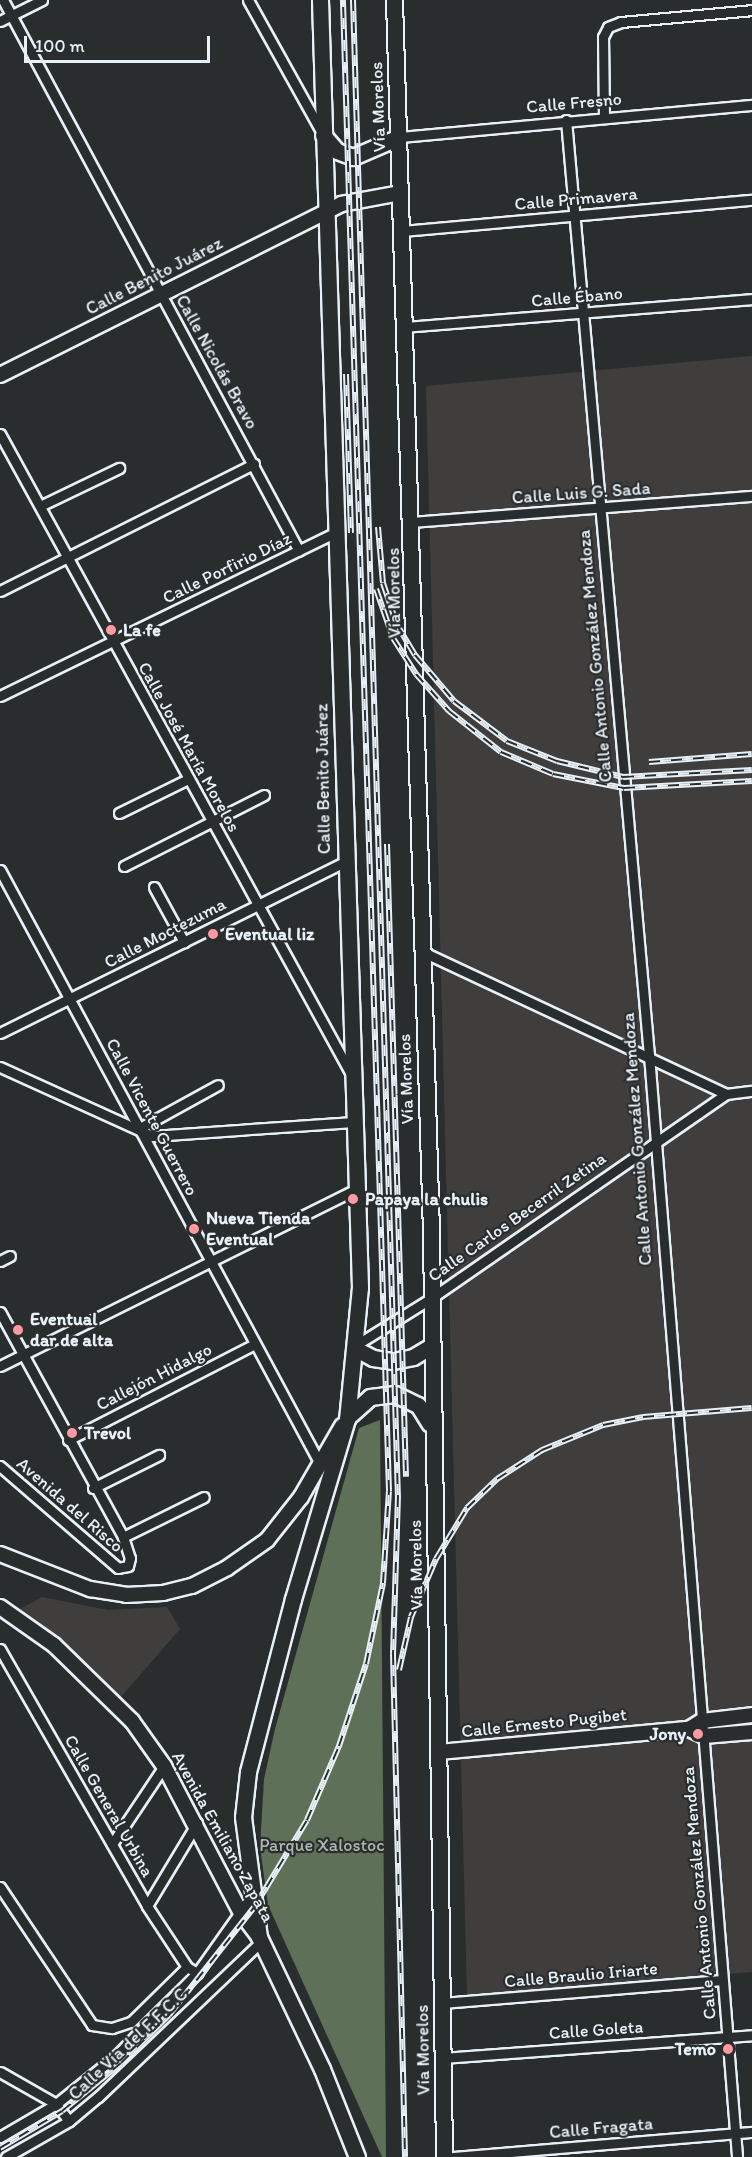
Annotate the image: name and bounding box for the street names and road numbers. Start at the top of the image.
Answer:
street label: Vía Morelos [366,62,390,152]
street label: Calle Fresno [525,88,623,118]
street label: Calle Primavera [514,183,638,215]
street label: Calle Benito Juárez [82,232,226,320]
street label: Calle Ébano [531,282,623,312]
street label: Calle Nicolás Bravo [171,291,263,433]
street label: Calle Luis G. Sada [511,477,651,509]
street label: Calle Porfirio Díaz [159,528,295,608]
street label: Calle Antonio González Mendoza [573,528,617,784]
street label: Vía Morelos [382,548,406,638]
street label: Calle José María Morelos [133,658,245,836]
street label: Calle Benito Juárez [311,704,335,854]
street label: Calle Moctezuma [101,893,229,973]
street label: Calle Antonio González Mendoza [617,1011,657,1267]
street label: Vía Morelos [394,1034,418,1124]
street label: Calle Vicente Guerrero [101,1035,203,1199]
street label: Calle Carlos Becerril Zetina [424,1147,610,1287]
street label: Callejón Hidalgo [93,1339,215,1415]
street label: Avenida del Risco [12,1453,128,1557]
street label: Vía Morelos [404,1520,428,1610]
street label: Calle Ernesto Pugibet [460,1704,628,1742]
street label: Calle General Urbina [59,1731,159,1881]
street label: Avenida Emiliano Zapata [167,1748,279,1926]
street label: Calle Antonio González Mendoza [677,1765,721,2021]
street label: Calle Braulio Iriarte [503,1958,659,1992]
street label: Calle Vía del F.F.C.C [64,1983,192,2105]
street label: Vía Morelos [411,2005,435,2095]
street label: Calle Goleta [548,2016,644,2044]
street label: Calle Fragata [549,2113,653,2143]

